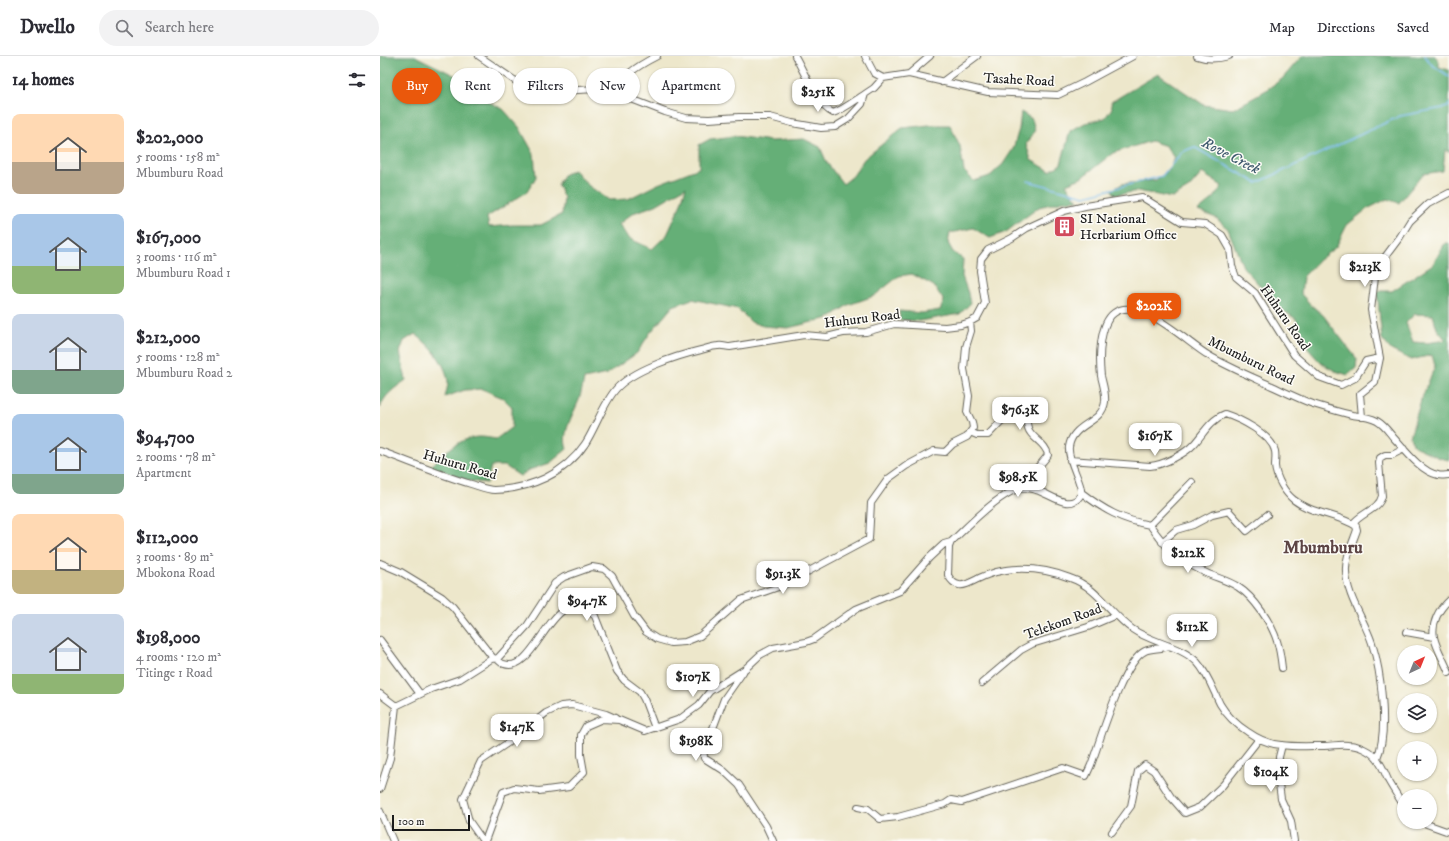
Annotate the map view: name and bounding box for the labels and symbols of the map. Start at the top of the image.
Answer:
street label: Tasahe Road [983,69,1055,91]
pin: $251K [790,79,846,113]
water label: Rove Creek [1198,133,1264,179]
place label: SI National Herbarium Office [1080,210,1177,244]
building icon: SI National Herbarium Office [1051,214,1077,240]
pin: $213K [1337,254,1393,288]
street label: Huhuru Road [1256,282,1314,354]
pin: $202K [1126,293,1182,327]
street label: Huhuru Road [823,305,901,333]
street label: Mbumburu Road [1205,332,1297,390]
pin: $76.3K [987,397,1053,431]
pin: $167K [1127,423,1183,457]
street label: Huhuru Road [421,446,499,484]
pin: $98.5K [985,464,1051,498]
district label: Mbumburu [1283,537,1363,559]
pin: $212K [1160,540,1216,574]
pin: $91.3K [750,561,816,595]
pin: $94.7K [554,588,620,622]
street label: Telekom Road [1022,600,1104,644]
pin: $112K [1164,614,1220,648]
north arrow [1397,645,1437,685]
pin: $107K [665,664,721,698]
pin: $147K [489,714,545,748]
pin: $198K [668,728,724,762]
pin: $104K [1243,759,1299,793]
scale bar [392,813,470,832]

